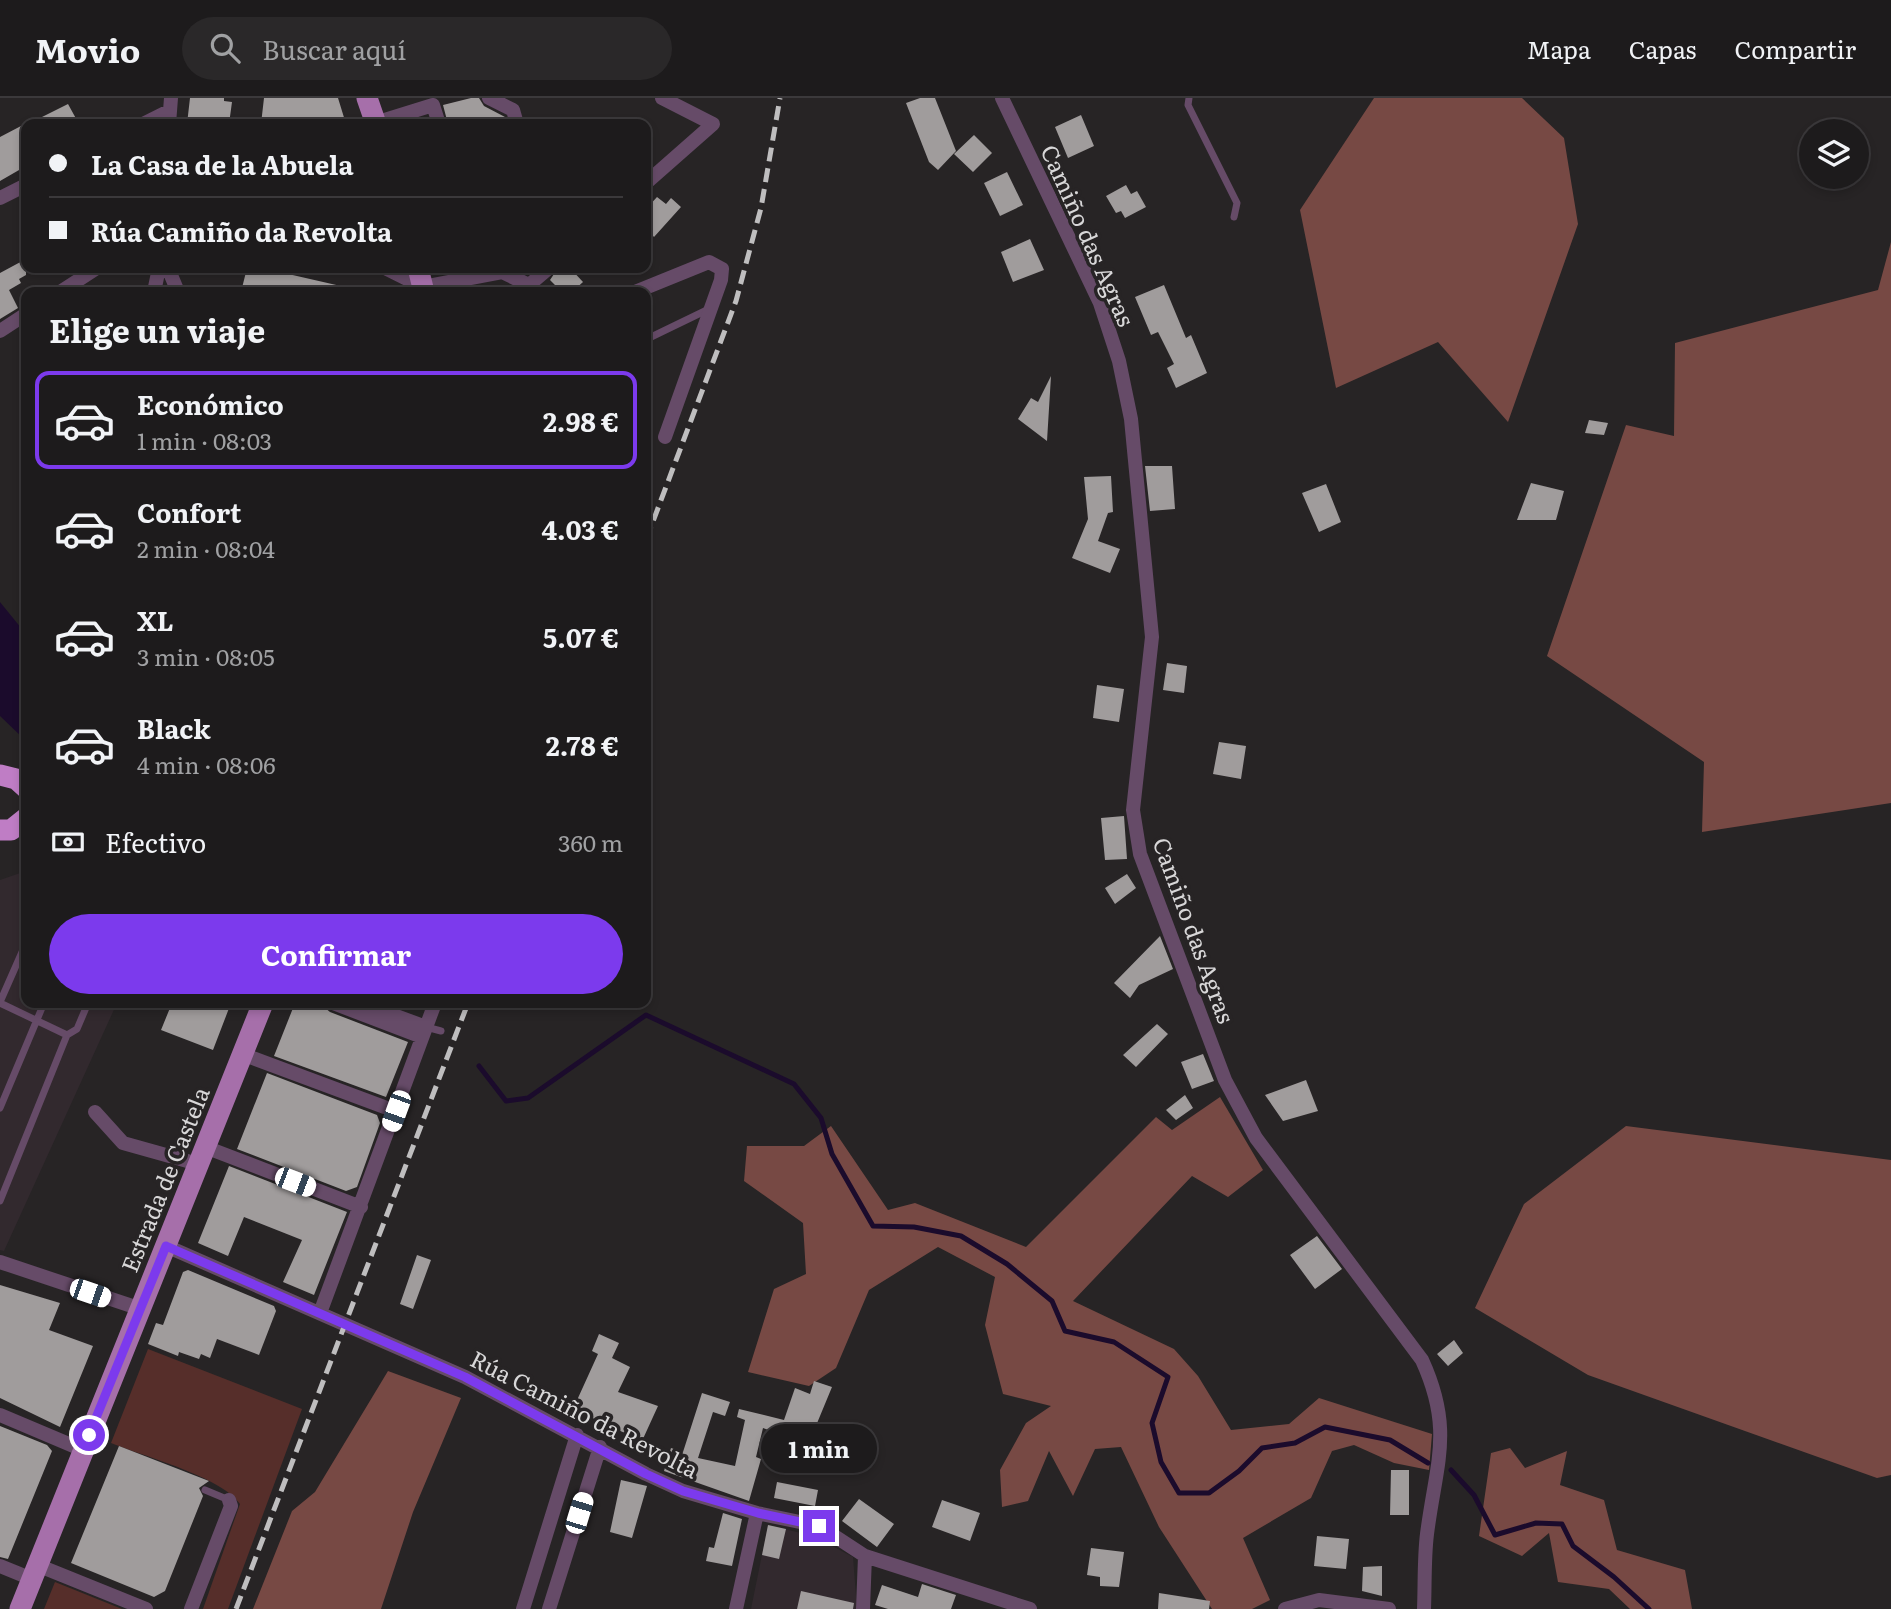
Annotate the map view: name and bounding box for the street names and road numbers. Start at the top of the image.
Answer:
street label: Camiño das Agras [1034,139,1144,331]
street label: Camiño das Agras [1146,832,1244,1028]
street label: Estrada de Castela [111,1081,217,1277]
street label: Rúa Camiño da Revolta [465,1341,706,1486]

